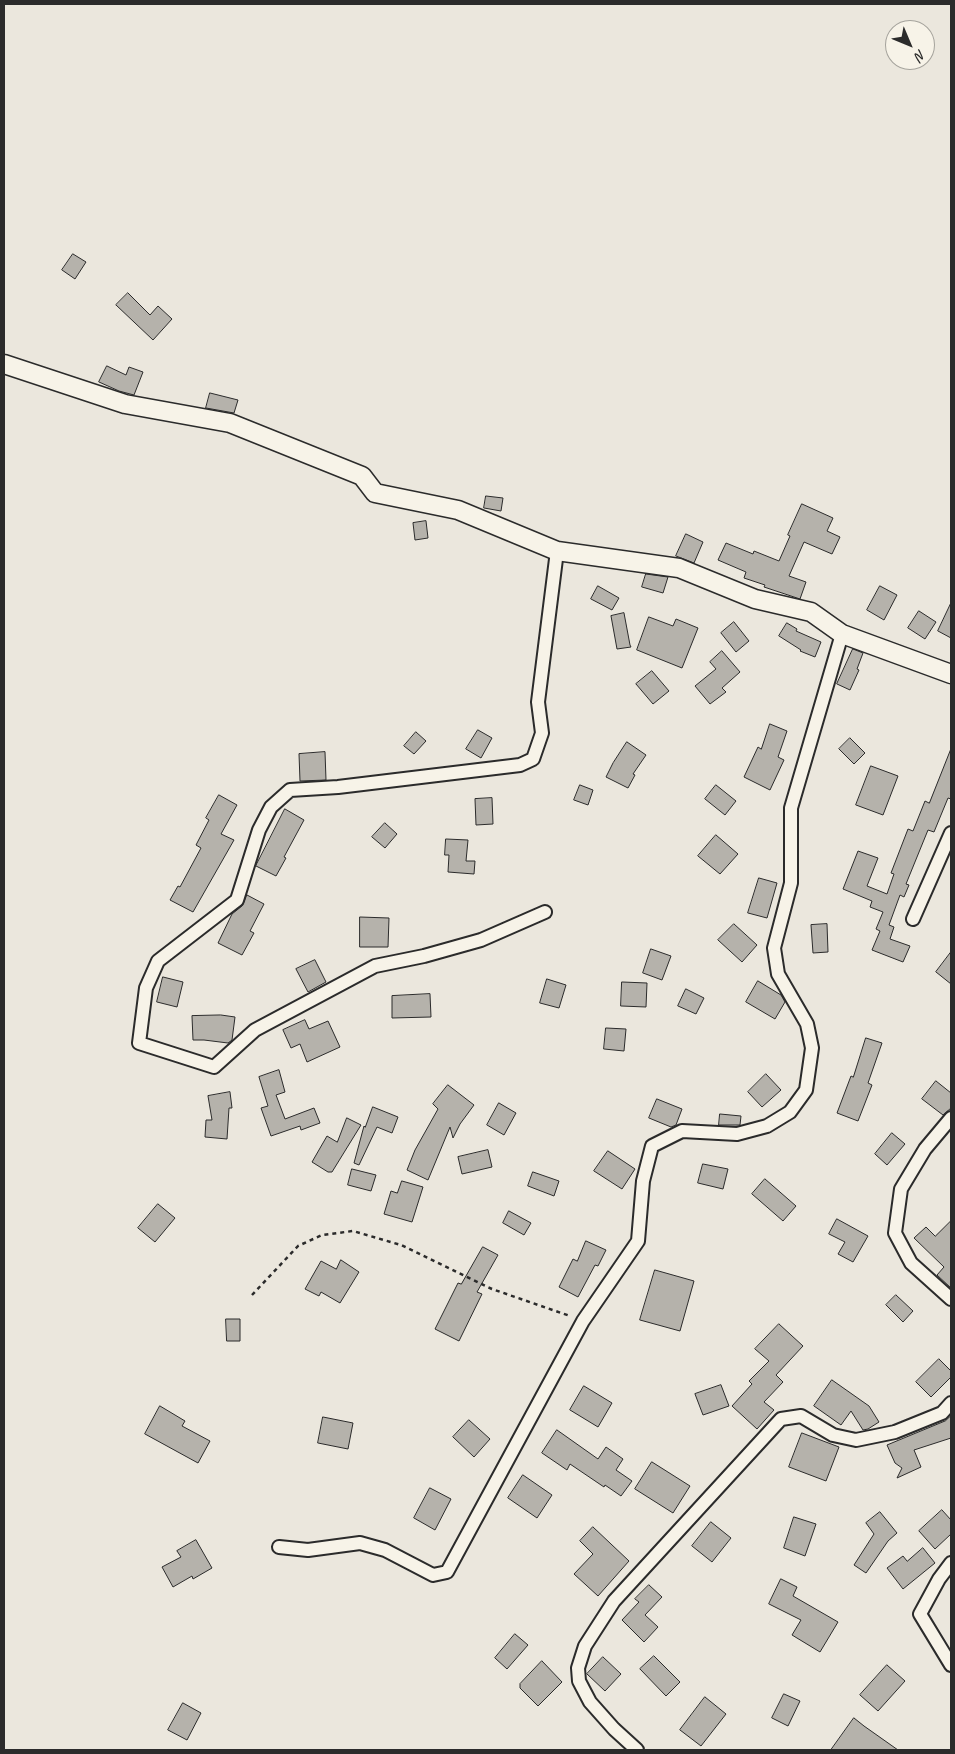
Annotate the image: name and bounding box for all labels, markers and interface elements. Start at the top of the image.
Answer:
north arrow [885,20,935,70]
text: N [911,46,929,64]

